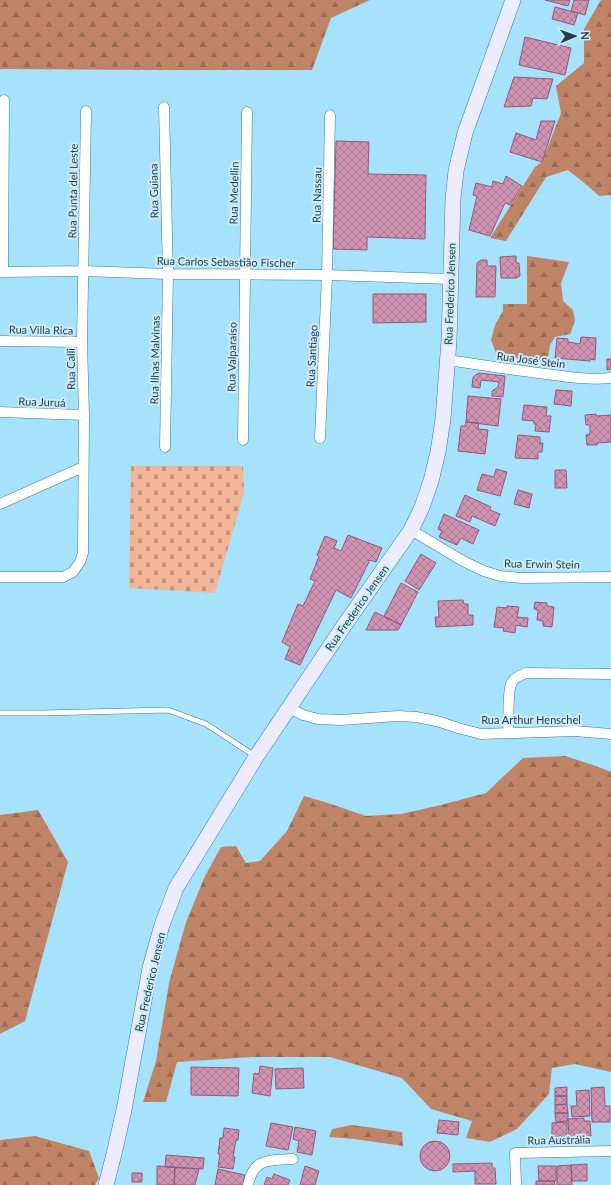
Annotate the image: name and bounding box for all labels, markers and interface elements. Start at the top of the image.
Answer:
north arrow [555,16,595,56]
text: N [579,31,592,40]
street label: Rua Punta del Leste [65,143,80,239]
street label: Rua Medellin [226,161,241,225]
street label: Rua Guiana [147,163,160,219]
street label: Rua Nassau [310,167,323,223]
street label: Rua Frederico Jensen [441,243,458,345]
street label: Rua Carlos Sebastião Fischer [157,254,295,269]
street label: Rua Ilhas Malvinas [147,315,162,404]
street label: Rua Villa Rica [9,322,73,337]
street label: Rua Valparaíso [224,322,239,392]
street label: Rua Santiago [303,324,320,388]
street label: Rua Calli [64,348,77,390]
street label: Rua José Stein [496,349,566,370]
street label: Rua Juruá [18,394,66,409]
street label: Rua Erwin Stein [504,556,580,571]
street label: Rua Frederico Jensen [322,562,391,653]
street label: Rua Arthur Henschel [481,713,581,726]
street label: Rua Frederico Jensen [132,931,167,1033]
street label: Rua Austrália [527,1132,591,1147]

